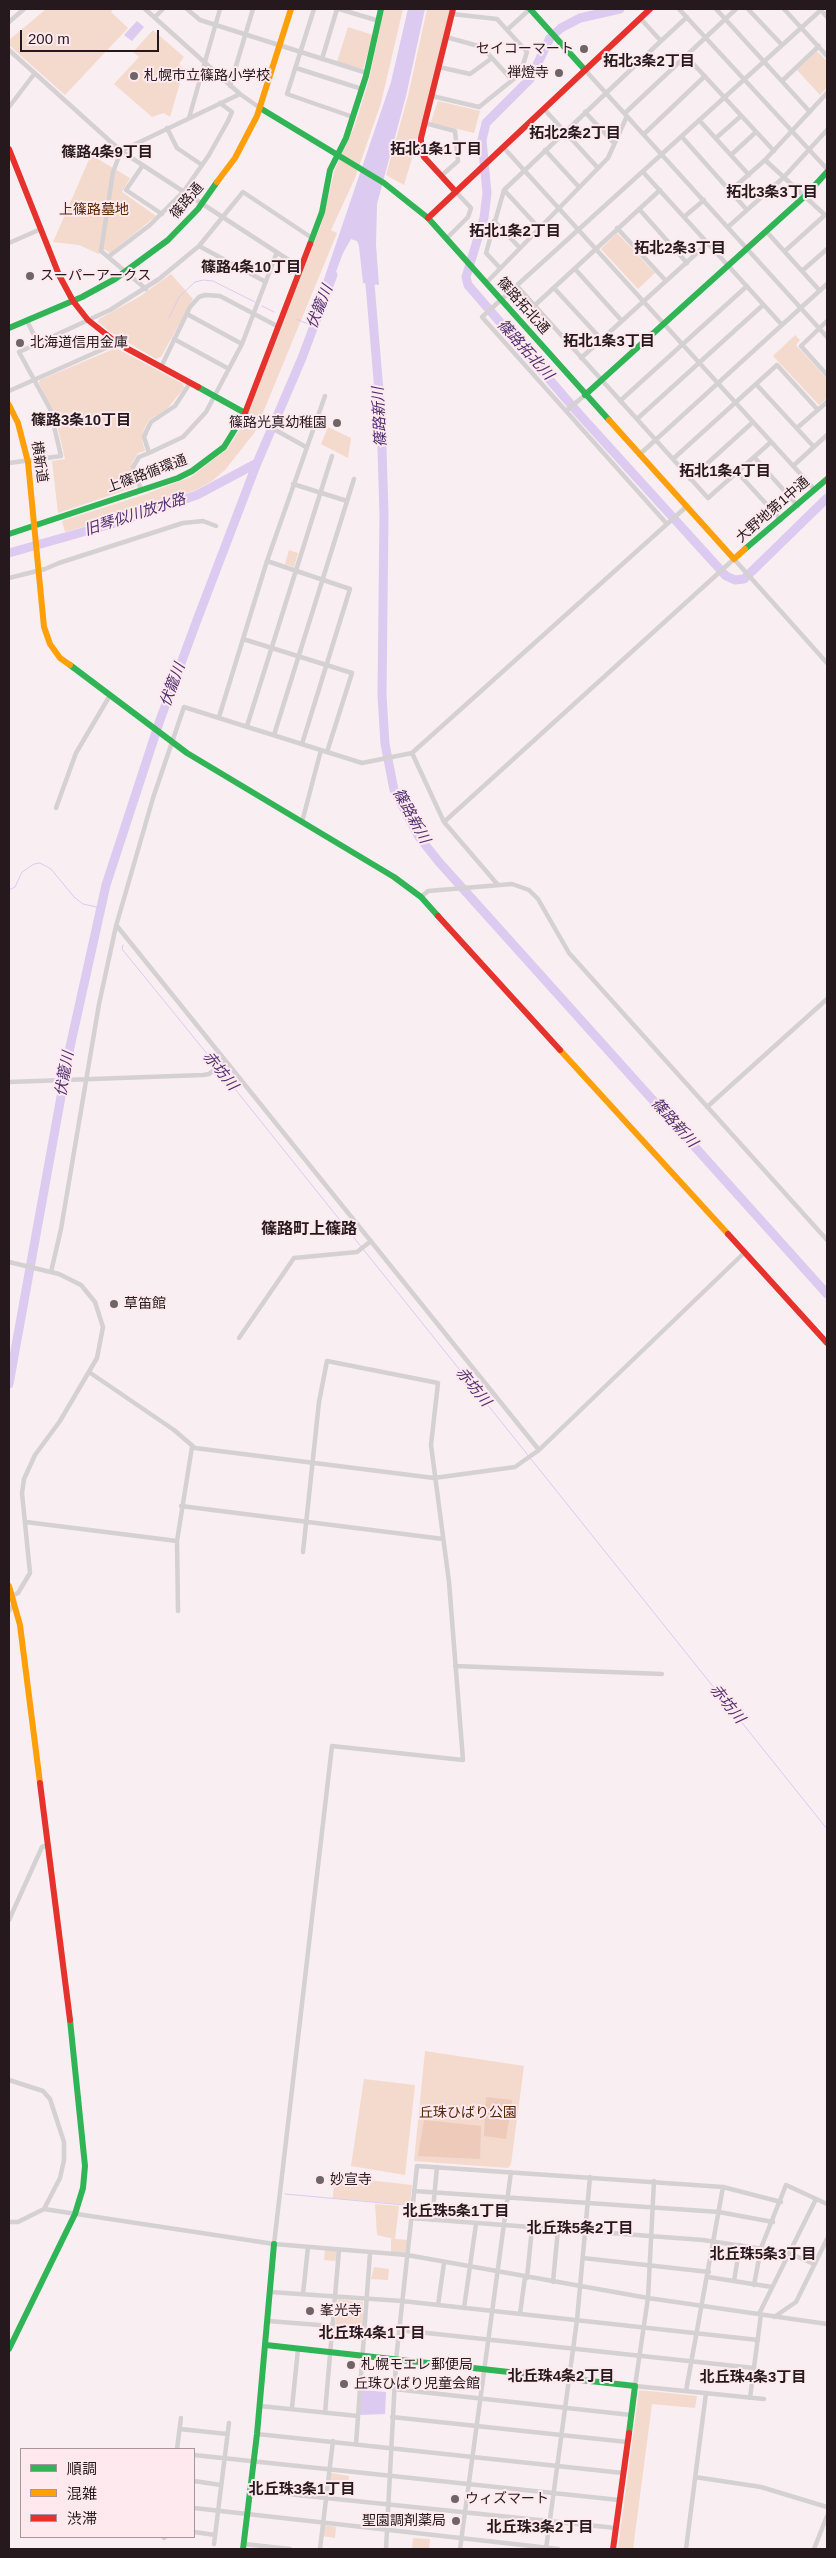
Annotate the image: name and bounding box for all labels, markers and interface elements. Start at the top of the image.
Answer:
scale bar [22,20,161,52]
text: 200 m [28,30,70,47]
place label: セイコーマート [476,41,574,57]
marker: セイコーマート [578,43,590,55]
district label: 拓北3条2丁目 [603,53,695,71]
place label: 禅燈寺 [507,65,549,81]
marker: 禅燈寺 [553,67,565,79]
place label: 札幌市立篠路小学校 [144,68,270,84]
marker: 札幌市立篠路小学校 [128,70,140,82]
district label: 拓北2条2丁目 [529,125,621,143]
district label: 拓北1条1丁目 [390,141,482,159]
district label: 篠路4条9丁目 [61,144,153,162]
street label: 篠路通 [167,180,207,222]
district label: 拓北3条3丁目 [726,184,818,202]
park label: 上篠路墓地 [59,202,129,218]
district label: 拓北1条2丁目 [469,223,561,241]
district label: 拓北2条3丁目 [634,240,726,258]
district label: 篠路4条10丁目 [201,259,301,277]
place label: スーパーアークス [40,268,151,284]
marker: スーパーアークス [24,270,36,282]
street label: 篠路拓北通 [493,274,553,338]
water label: 伏籠川 [303,283,337,331]
water label: 篠路拓北川 [493,316,557,384]
district label: 拓北1条3丁目 [563,333,655,351]
place label: 北海道信用金庫 [30,335,128,351]
marker: 北海道信用金庫 [14,337,26,349]
water label: 篠路新川 [369,387,391,447]
district label: 篠路3条10丁目 [31,412,131,430]
place label: 篠路光真幼稚園 [229,415,327,431]
marker: 篠路光真幼稚園 [331,417,343,429]
street label: 横新道 [27,440,51,484]
street label: 上篠路循環通 [105,452,189,496]
district label: 拓北1条4丁目 [679,463,771,481]
street label: 大野地第1中通 [733,474,813,546]
water label: 旧琴似川放水路 [82,490,188,540]
water label: 伏籠川 [157,661,189,709]
water label: 篠路新川 [389,785,433,847]
water label: 赤坊川 [199,1048,241,1094]
water label: 伏籠川 [52,1050,78,1098]
water label: 篠路新川 [647,1095,701,1151]
district label: 篠路町上篠路 [261,1220,357,1240]
place label: 草笛館 [124,1296,166,1312]
marker: 草笛館 [108,1298,120,1310]
water label: 赤坊川 [452,1364,494,1410]
water label: 赤坊川 [706,1681,748,1727]
park label: 丘珠ひばり公園 [419,2105,517,2121]
place label: 妙宣寺 [330,2172,372,2188]
marker: 妙宣寺 [314,2174,326,2186]
district label: 北丘珠5条1丁目 [403,2203,509,2221]
district label: 北丘珠5条2丁目 [527,2220,633,2238]
district label: 北丘珠5条3丁目 [710,2246,816,2264]
place label: 峯光寺 [320,2303,362,2319]
marker: 峯光寺 [304,2305,316,2317]
district label: 北丘珠4条1丁目 [319,2325,425,2343]
place label: 札幌モエレ郵便局 [361,2357,473,2373]
marker: 札幌モエレ郵便局 [345,2359,357,2371]
district label: 北丘珠4条2丁目 [508,2368,614,2386]
district label: 北丘珠4条3丁目 [700,2369,806,2387]
place label: 丘珠ひばり児童会館 [354,2376,480,2392]
marker: 丘珠ひばり児童会館 [338,2378,350,2390]
legend [20,2448,195,2538]
text: 順調 [67,2460,97,2477]
district label: 北丘珠3条1丁目 [249,2481,355,2499]
text: 混雑 [67,2485,97,2502]
place label: ウィズマート [465,2491,549,2507]
marker: ウィズマート [449,2493,461,2505]
text: 渋滞 [67,2510,97,2527]
place label: 聖園調剤薬局 [362,2513,446,2529]
marker: 聖園調剤薬局 [450,2515,462,2527]
district label: 北丘珠3条2丁目 [487,2519,593,2537]

